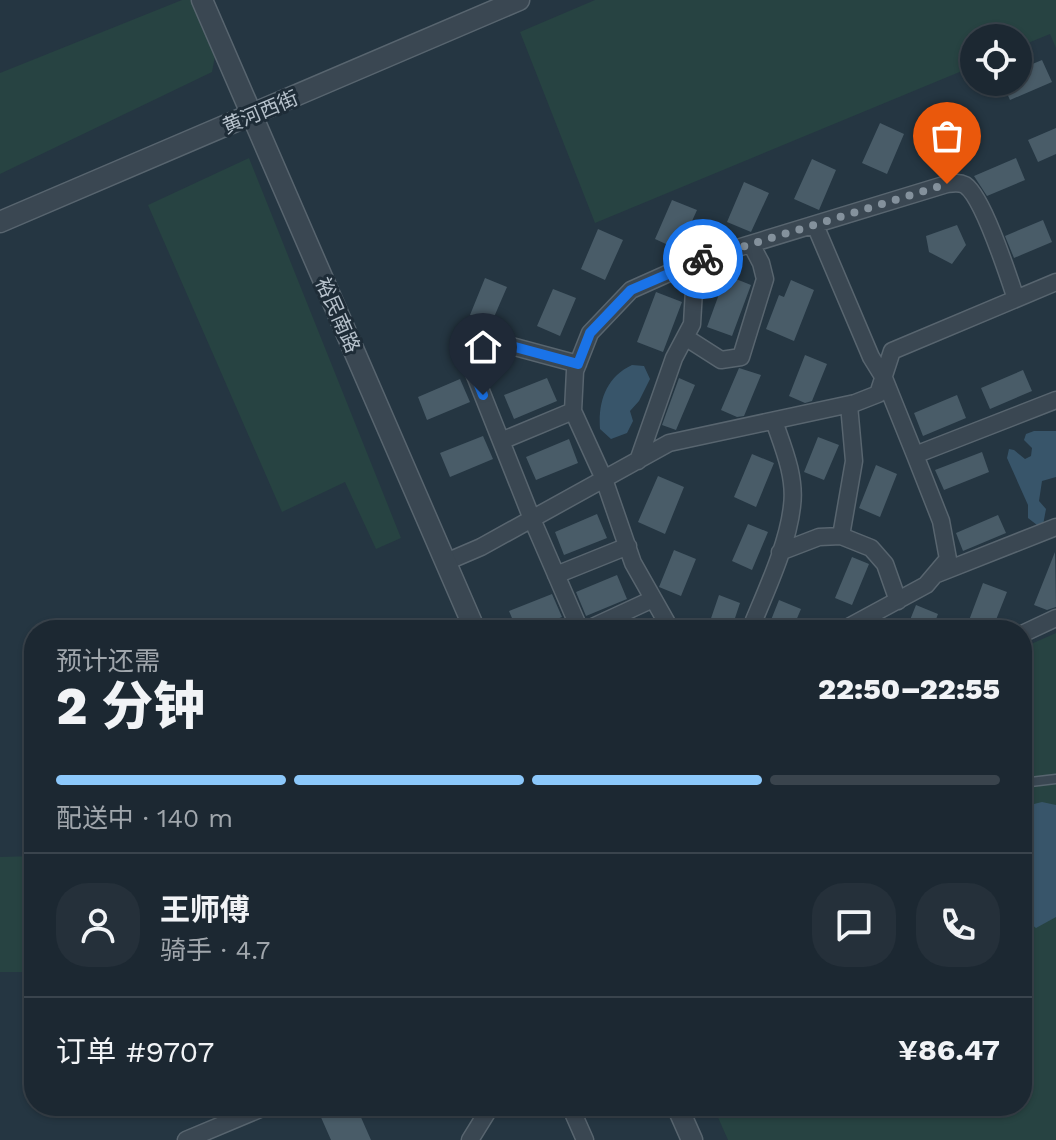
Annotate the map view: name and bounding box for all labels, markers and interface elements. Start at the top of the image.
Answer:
map controls [960,24,1032,96]
button: locate [960,24,1032,96]
street label: 黄河西街 [218,85,302,139]
pin [913,102,981,184]
icon: bag [925,114,969,158]
courier [663,219,743,299]
icon: bike [681,237,725,281]
street label: 裕民南路 [311,274,365,356]
pin [449,313,517,395]
icon: home [461,325,505,369]
text: 预计还需 [56,646,160,676]
text: 22:50–22:55 [818,671,1000,706]
text: 2 分钟 [56,676,205,737]
text: 配送中 · 140 m [56,803,233,833]
button: person [56,883,140,967]
button: chat [812,883,896,967]
button: phone [916,883,1000,967]
text: 王师傅 [160,892,250,927]
text: 骑手 · 4.7 [160,935,270,965]
text: ¥86.47 [898,1032,1000,1067]
text: 订单 #9707 [56,1034,214,1069]

